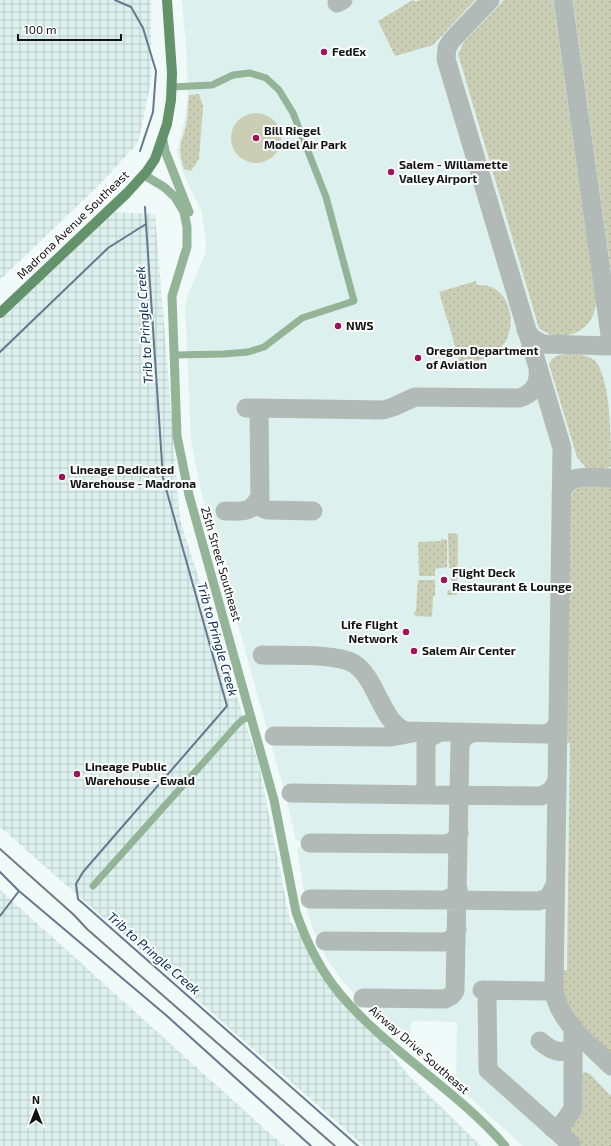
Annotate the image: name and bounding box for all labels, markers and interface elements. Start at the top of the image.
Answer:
scale bar [18,16,121,42]
text: 100 m [24,22,56,36]
place label: FedEx [332,44,366,58]
marker: FedEx [319,47,329,57]
place label: Bill Riegel Model Air Park [264,123,347,151]
marker: Bill Riegel Model Air Park [251,133,261,143]
place label: Salem - Willamette Valley Airport [399,157,508,186]
street label: Madrona Avenue Southeast [14,167,131,281]
marker: Salem - Willamette Valley Airport [386,167,396,177]
water label: Trib to Pringle Creek [132,265,156,384]
place label: NWS [346,318,373,332]
marker: NWS [333,321,343,331]
place label: Oregon Department of Aviation [426,343,538,371]
marker: Oregon Department of Aviation [413,353,423,363]
place label: Lineage Dedicated Warehouse - Madrona [70,462,196,490]
marker: Lineage Dedicated Warehouse - Madrona [57,472,67,482]
street label: 25th Street Southeast [199,505,245,623]
place label: Flight Deck Restaurant & Lounge [452,565,572,593]
marker: Flight Deck Restaurant & Lounge [439,575,449,585]
water label: Trib to Pringle Creek [194,580,242,698]
place label: Life Flight Network [341,617,398,645]
marker: Life Flight Network [401,627,411,637]
place label: Salem Air Center [422,643,516,657]
marker: Salem Air Center [409,646,419,656]
place label: Lineage Public Warehouse - Ewald [85,759,195,787]
marker: Lineage Public Warehouse - Ewald [72,769,82,779]
water label: Trib to Pringle Creek [104,908,204,998]
street label: Airway Drive Southeast [367,1002,473,1097]
north arrow [16,1090,56,1130]
text: N [32,1093,40,1106]

